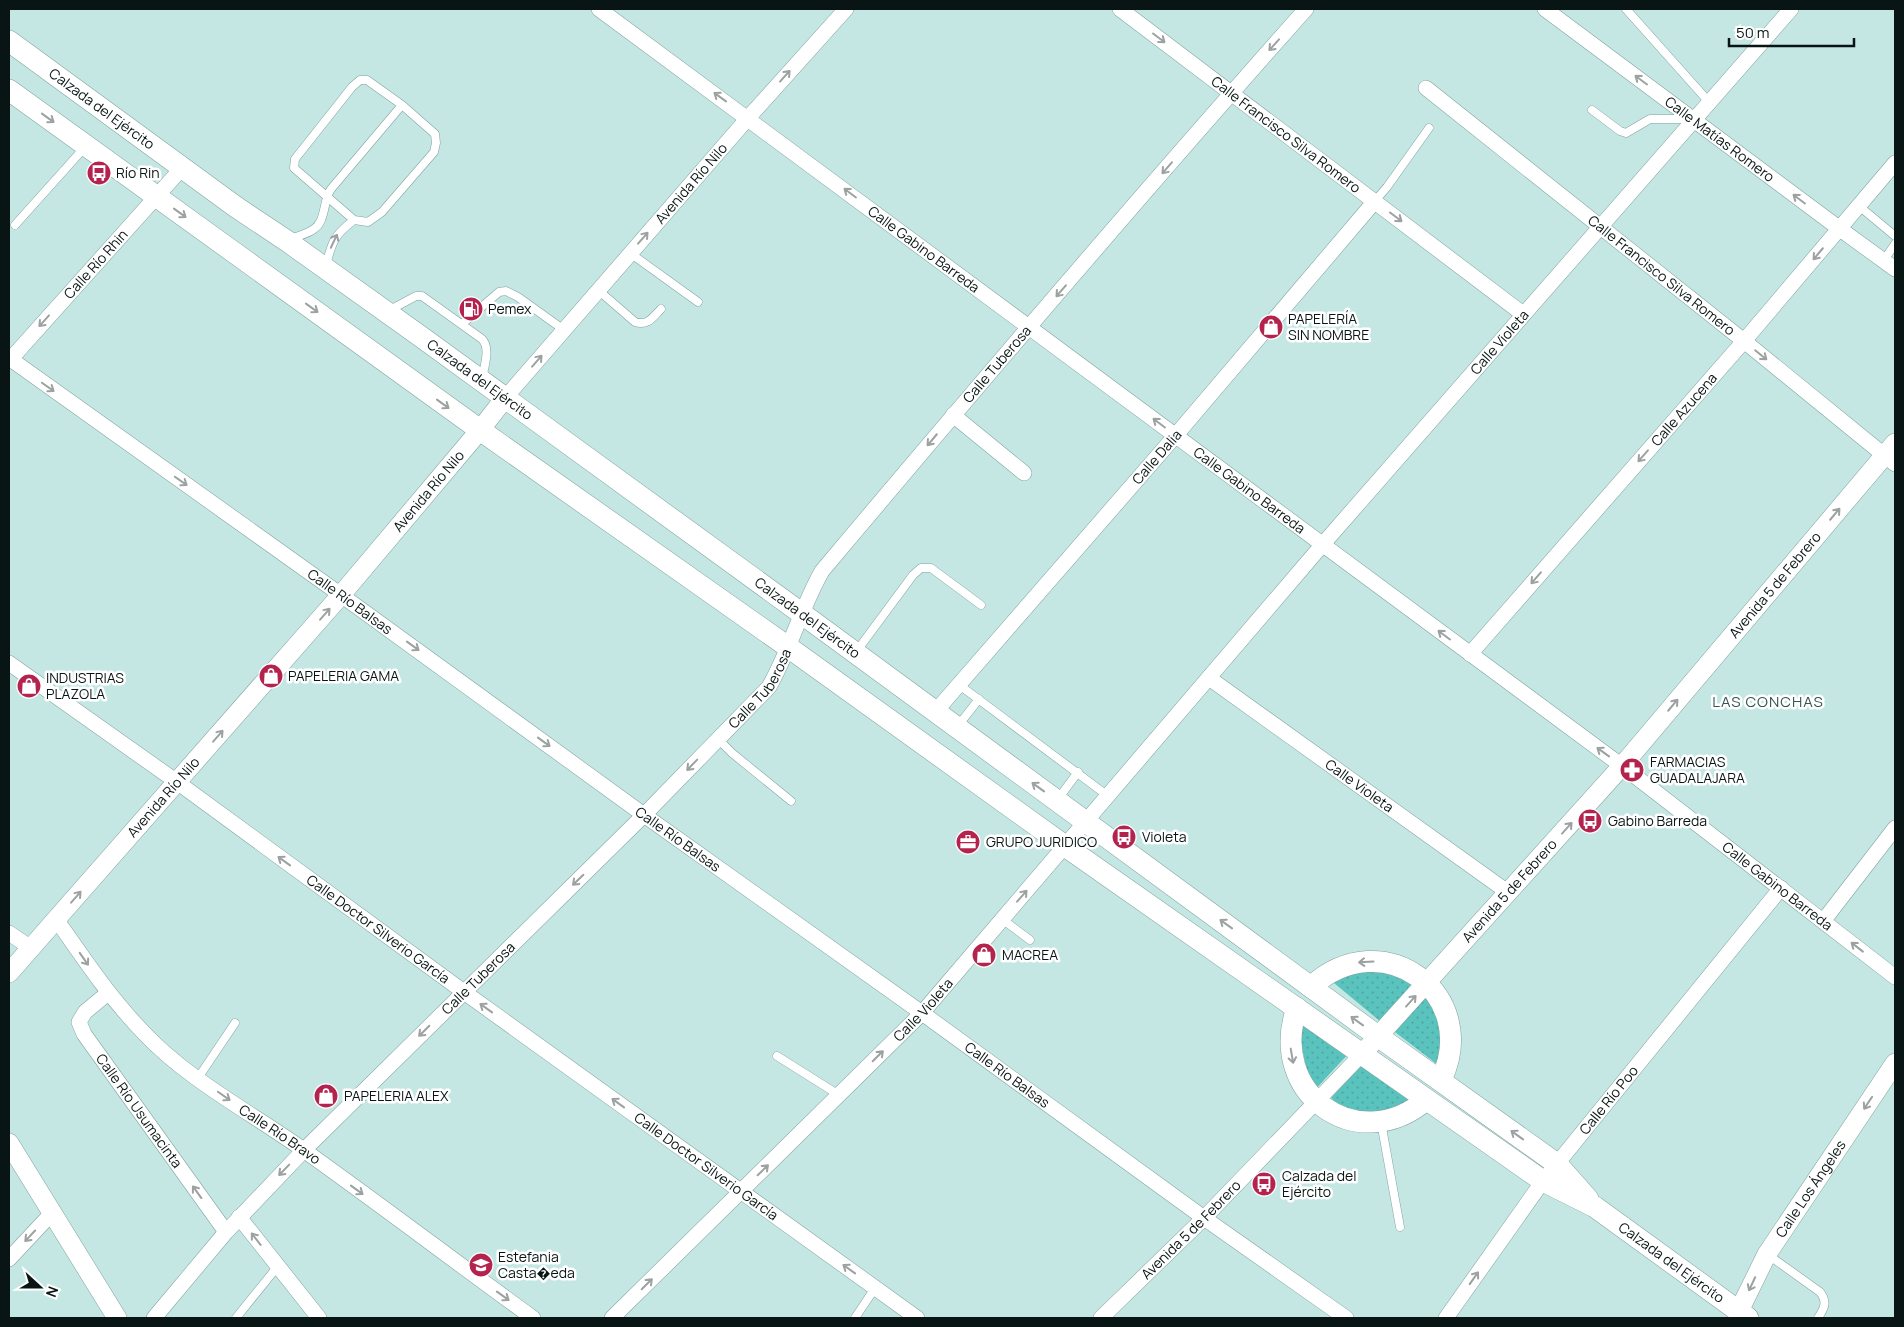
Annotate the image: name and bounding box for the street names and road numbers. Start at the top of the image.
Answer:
street label: Calzada del Ejército [46,64,159,153]
street label: Calle Francisco Silva Romero [1207,71,1365,197]
street label: Calle Matías Romero [1661,92,1779,186]
street label: Avenida Río Nilo [650,139,731,228]
street label: Calle Gabino Barreda [864,201,984,297]
street label: Calle Francisco Silva Romero [1584,211,1739,339]
street label: Calle Río Rhin [59,225,132,303]
street label: Calle Violeta [1466,306,1533,378]
street label: Calle Tuberosa [958,321,1035,407]
street label: Calzada del Ejército [423,334,537,424]
street label: Calle Azucena [1646,368,1721,450]
street label: Calle Dalia [1127,425,1186,488]
street label: Calle Gabino Barreda [1190,442,1309,537]
street label: Avenida Río Nilo [388,446,468,536]
street label: Avenida 5 de Febrero [1724,528,1825,642]
street label: Calle Río Balsas [304,564,397,638]
street label: Calzada del Ejército [751,572,864,662]
street label: Calle Tuberosa [724,646,795,732]
street label: Avenida Río Nilo [122,753,204,841]
street label: Calle Violeta [1322,754,1398,816]
street label: Calle Río Balsas [632,802,725,876]
street label: Avenida 5 de Febrero [1457,834,1561,946]
street label: Calle Gabino Barreda [1719,837,1837,934]
street label: Calle Doctor Silverio García [303,870,454,987]
street label: Calle Tuberosa [437,937,519,1018]
street label: Calle Violeta [889,974,957,1045]
street label: Calle Río Balsas [961,1037,1054,1112]
street label: Calle Río Usumacinta [92,1050,187,1171]
street label: Calle Río Poo [1575,1061,1642,1138]
street label: Calle Río Bravo [236,1100,325,1168]
street label: Calle Doctor Silverio García [631,1108,782,1224]
street label: Calle Los Ángeles [1771,1136,1850,1241]
street label: Avenida 5 de Febrero [1137,1176,1245,1283]
street label: Calzada del Ejército [1615,1217,1728,1307]

